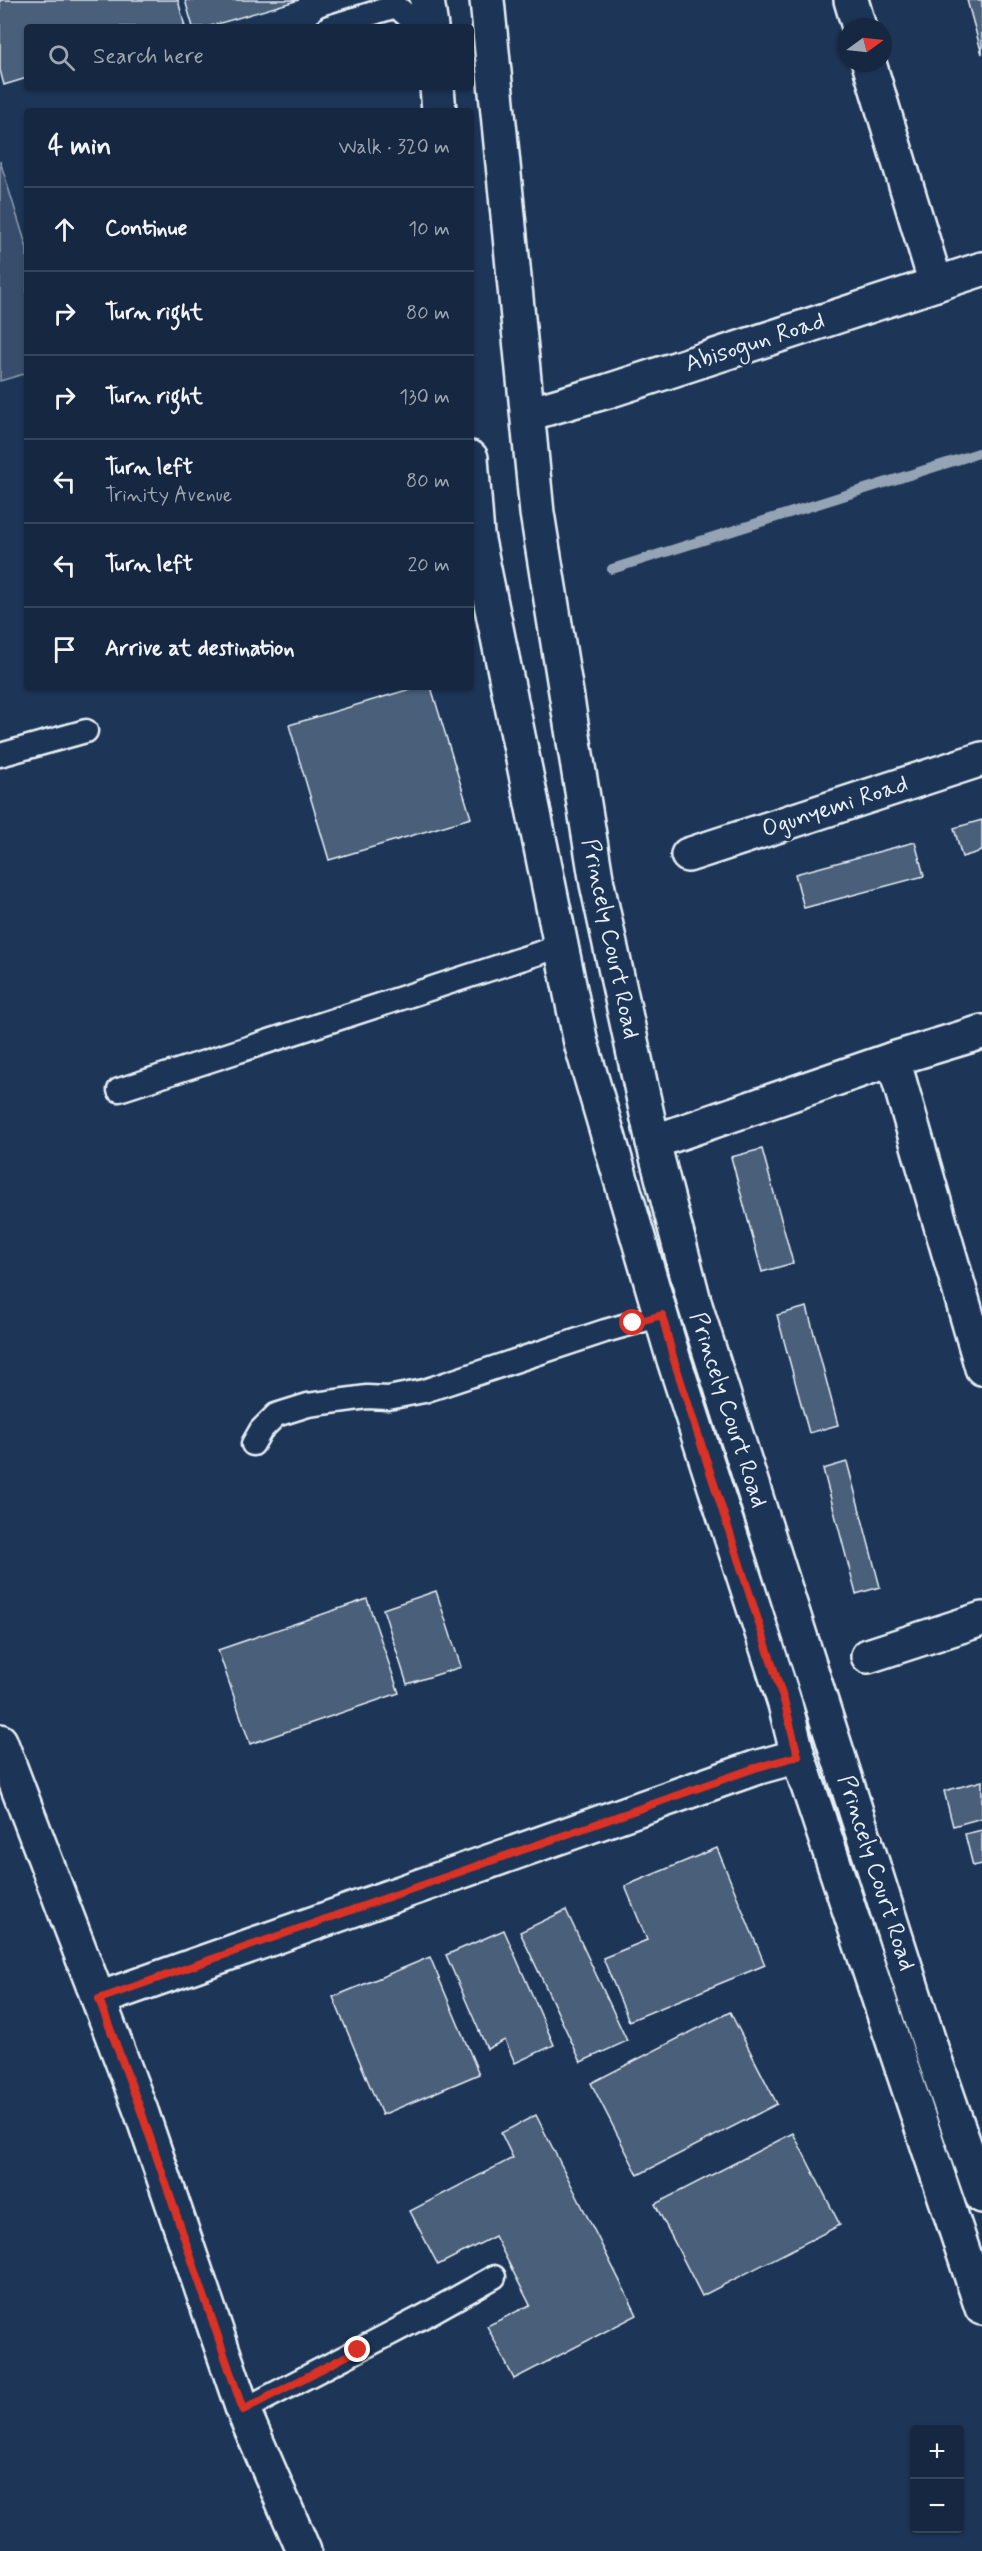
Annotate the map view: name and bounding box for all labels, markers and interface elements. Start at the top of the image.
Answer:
north arrow [838,18,892,72]
search box [24,24,474,90]
icon: search [45,41,78,74]
text: Search here [93,43,204,71]
text: 4 min [48,130,111,164]
text: Walk · 320 m [338,134,450,161]
icon: ahead [48,213,81,246]
text: Continue [105,215,187,243]
text: 10 m [408,216,450,243]
icon: right [48,297,81,330]
text: Turn right [105,299,203,327]
text: 80 m [406,300,450,327]
street label: Abisogun Road [681,306,830,382]
icon: right [48,381,81,414]
text: Turn right [105,383,203,411]
text: 130 m [399,384,450,411]
text: Turn left [105,454,193,482]
icon: left [48,465,81,498]
text: 80 m [406,468,450,495]
text: Trinity Avenue [105,482,232,509]
icon: left [48,549,81,582]
text: Turn left [105,551,193,579]
text: 20 m [407,552,450,579]
icon: arrive [48,633,81,666]
text: Arrive at destination [105,635,295,663]
street label: Ogunyemi Road [758,769,912,845]
street label: Princely Court Road [574,836,646,1042]
street label: Princely Court Road [682,1308,774,1512]
route start [619,1309,645,1335]
street label: Princely Court Road [830,1771,922,1975]
route end [344,2336,370,2362]
map controls [910,2425,964,2533]
button: + [910,2425,964,2479]
button: − [910,2479,964,2533]

